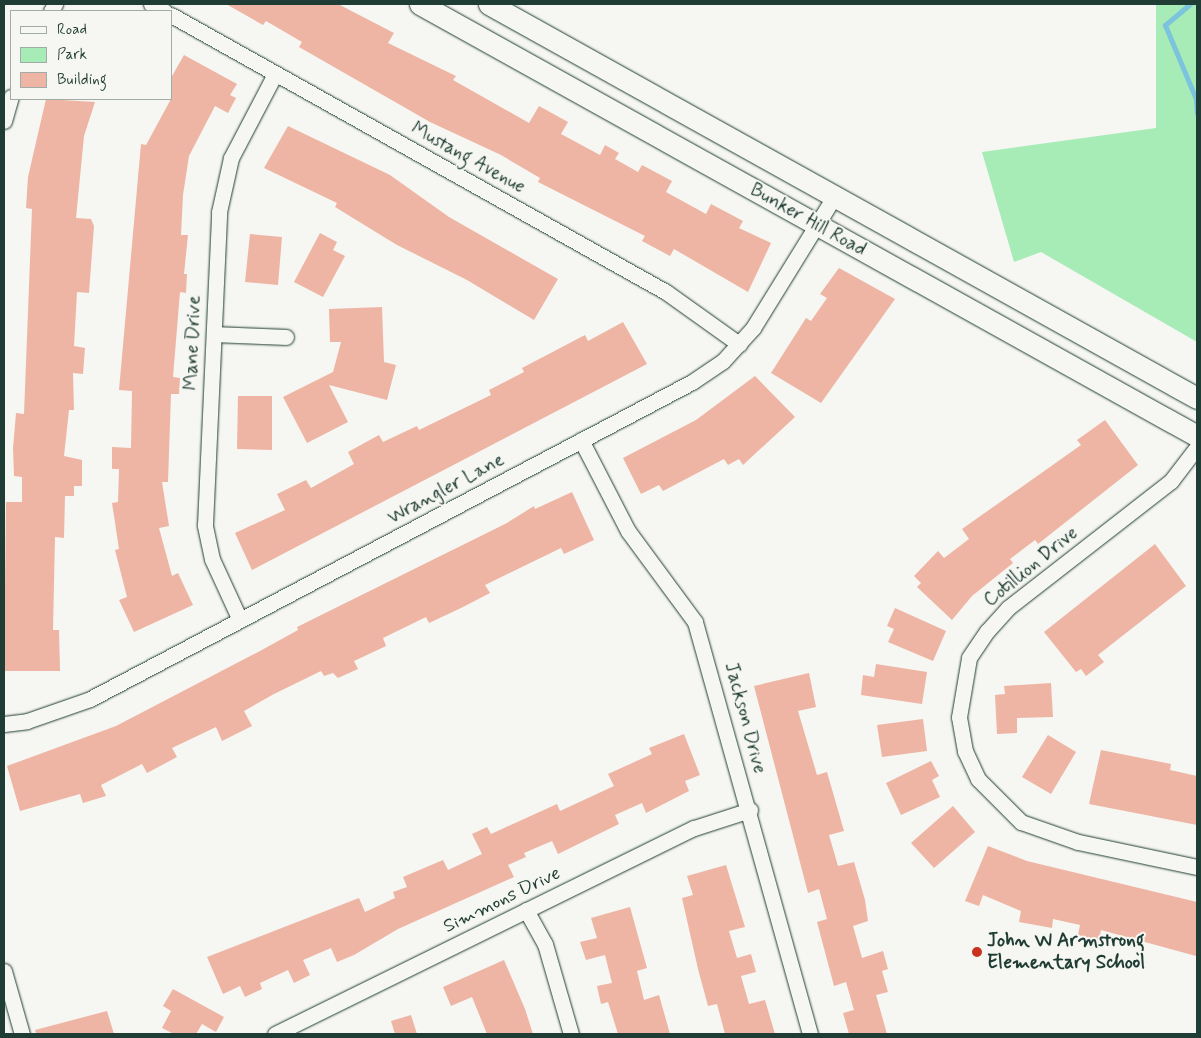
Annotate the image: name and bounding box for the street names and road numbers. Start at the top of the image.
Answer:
street label: Mustang Avenue [405,116,531,200]
street label: Bunker Hill Road [745,178,871,262]
street label: Mane Drive [180,296,206,390]
street label: Wrangler Lane [385,449,507,529]
street label: Cotillion Drive [980,523,1082,611]
street label: Jackson Drive [719,661,771,775]
street label: Simmons Drive [440,862,564,938]

